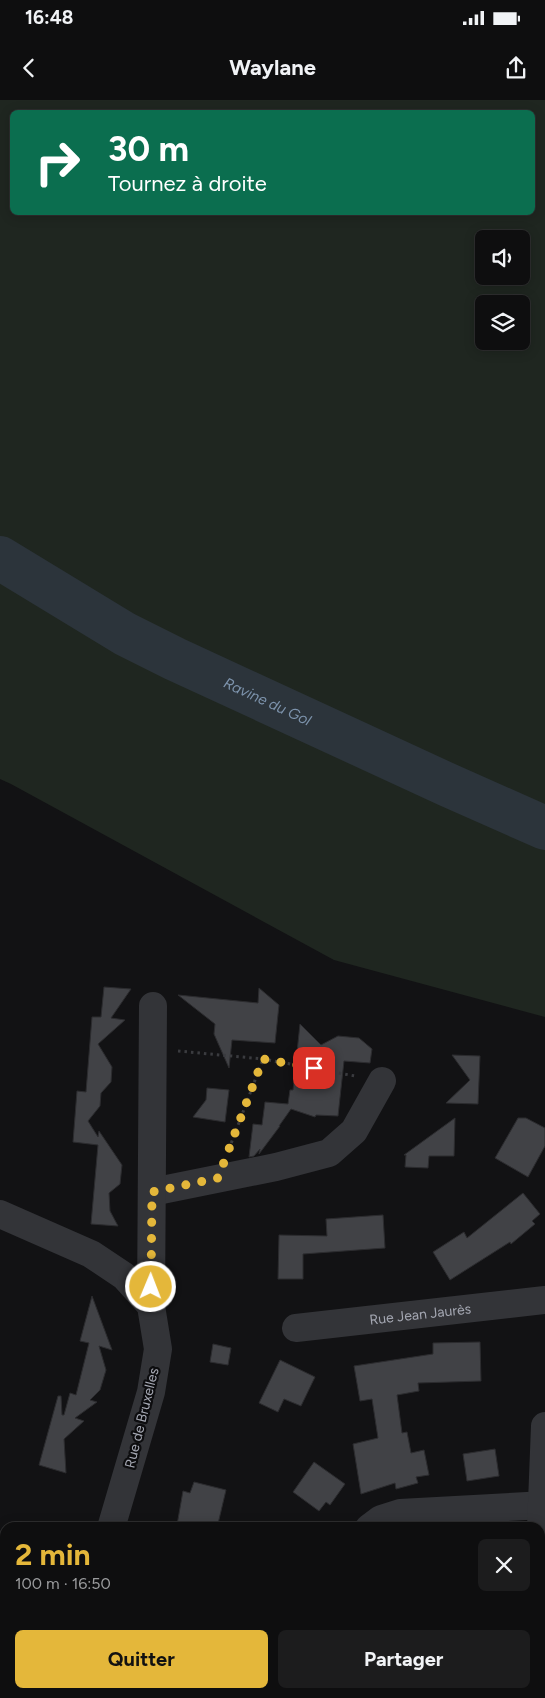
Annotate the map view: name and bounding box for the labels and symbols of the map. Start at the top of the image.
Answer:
water label: Ravine du Gol [221,674,315,730]
pin [293,1047,335,1089]
position arrow [124,1260,176,1312]
street label: Rue Jean Jaurès [369,1300,472,1328]
street label: Rue de Bruxelles [121,1366,163,1470]

